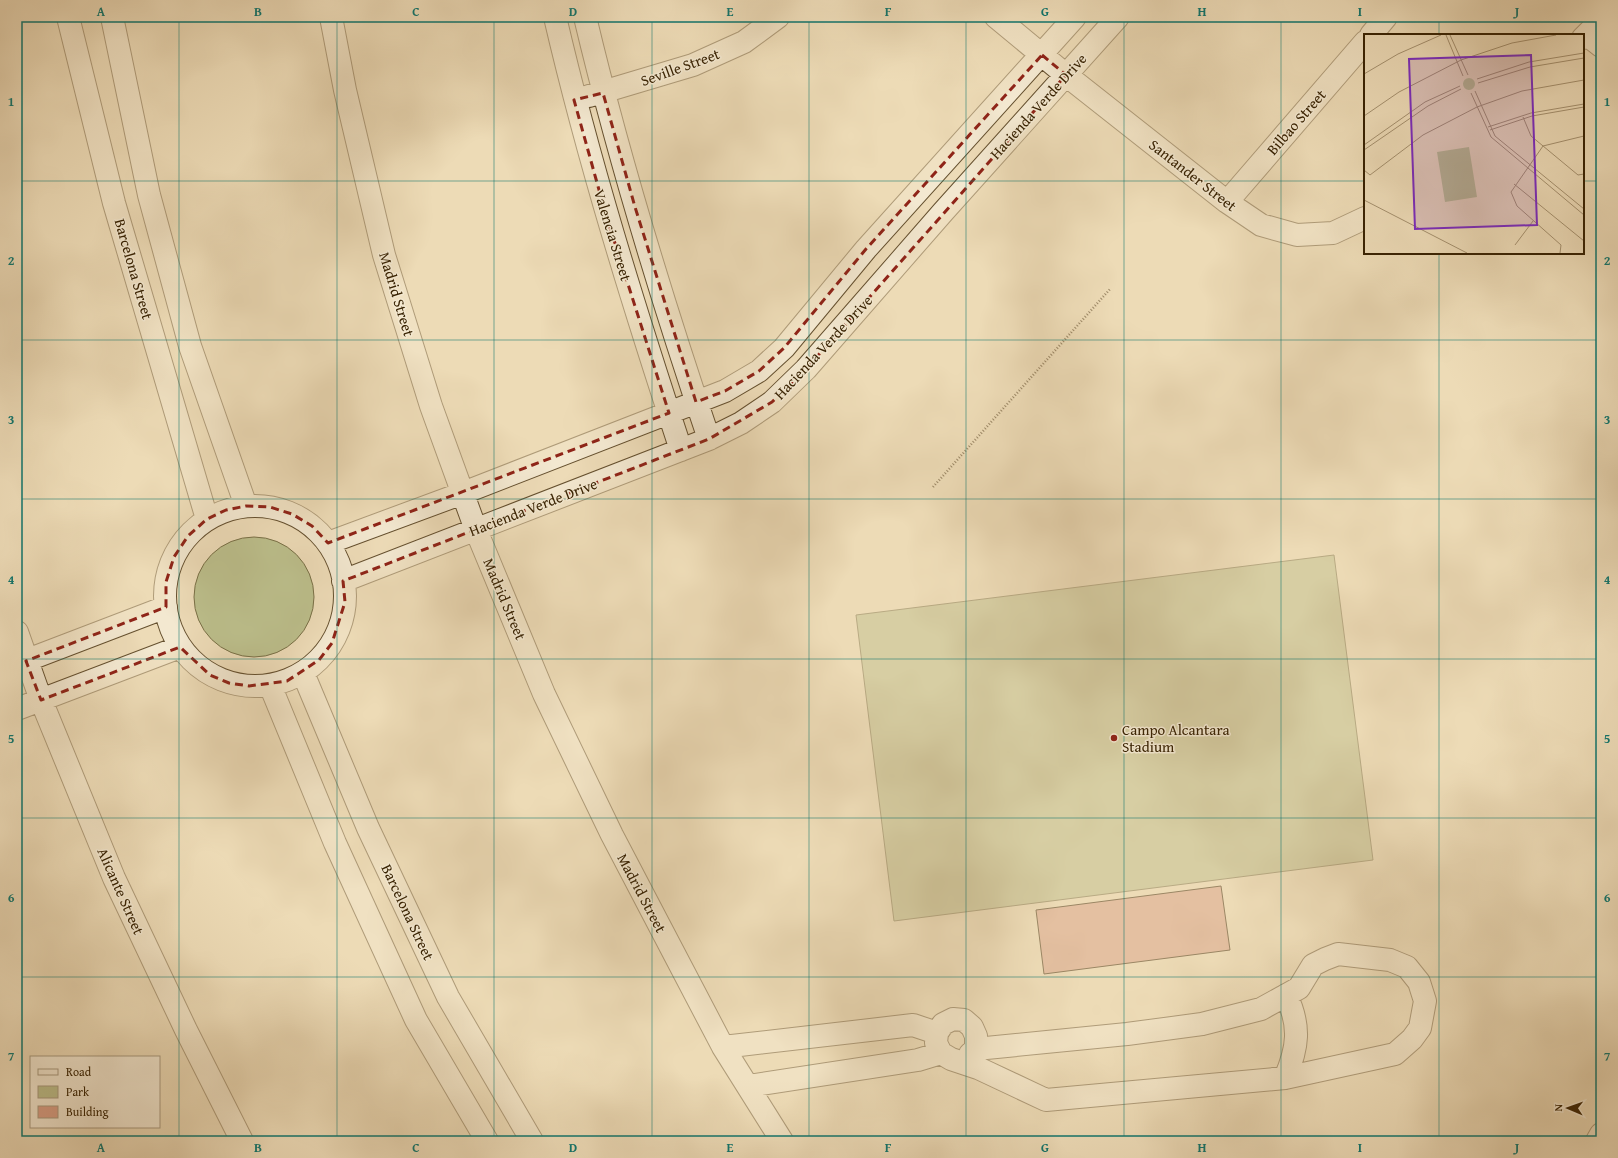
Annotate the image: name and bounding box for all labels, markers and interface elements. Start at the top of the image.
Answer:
text: A [97,2,106,21]
text: B [254,2,262,21]
text: C [412,2,420,21]
text: D [569,2,577,21]
text: E [727,2,734,21]
text: F [885,2,892,21]
text: G [1041,2,1049,21]
text: H [1197,2,1207,21]
text: I [1358,2,1362,21]
text: J [1513,2,1520,21]
inset map [1364,34,1584,254]
street label: Seville Street [638,43,723,91]
street label: Hacienda Verde Drive [985,49,1091,163]
street label: Bilbao Street [1262,84,1331,159]
text: 1 [8,92,14,111]
text: 1 [1604,92,1610,111]
street label: Santander Street [1145,134,1242,216]
street label: Valencia Street [589,187,637,284]
street label: Barcelona Street [110,216,159,322]
street label: Madrid Street [374,249,420,339]
text: 2 [8,251,15,270]
text: 2 [1604,251,1611,270]
street label: Hacienda Verde Drive [769,290,877,404]
text: 3 [8,410,14,429]
text: 3 [1604,410,1610,429]
street label: Hacienda Verde Drive [466,473,600,541]
street label: Madrid Street [478,555,532,644]
text: 4 [8,570,15,589]
text: 4 [1604,570,1611,589]
place label: Campo Alcantara Stadium [1122,719,1230,757]
text: 5 [8,729,15,748]
text: 5 [1604,729,1611,748]
marker: Campo Alcantara Stadium [1109,733,1119,743]
street label: Alicante Street [92,844,150,939]
street label: Madrid Street [612,850,672,937]
street label: Barcelona Street [377,860,440,964]
text: 6 [8,888,15,907]
text: 6 [1604,888,1611,907]
text: 7 [8,1047,15,1066]
text: 7 [1604,1047,1611,1066]
legend [30,1056,160,1128]
text: Road [66,1063,92,1080]
text: Park [66,1083,90,1100]
north arrow [1548,1088,1588,1128]
text: Building [66,1103,109,1120]
text: N [1550,1103,1566,1112]
text: A [97,1138,106,1157]
text: B [254,1138,262,1157]
text: C [412,1138,420,1157]
text: D [569,1138,577,1157]
text: E [727,1138,734,1157]
text: F [885,1138,892,1157]
text: G [1041,1138,1049,1157]
text: H [1197,1138,1207,1157]
text: I [1358,1138,1362,1157]
text: J [1513,1138,1520,1157]

